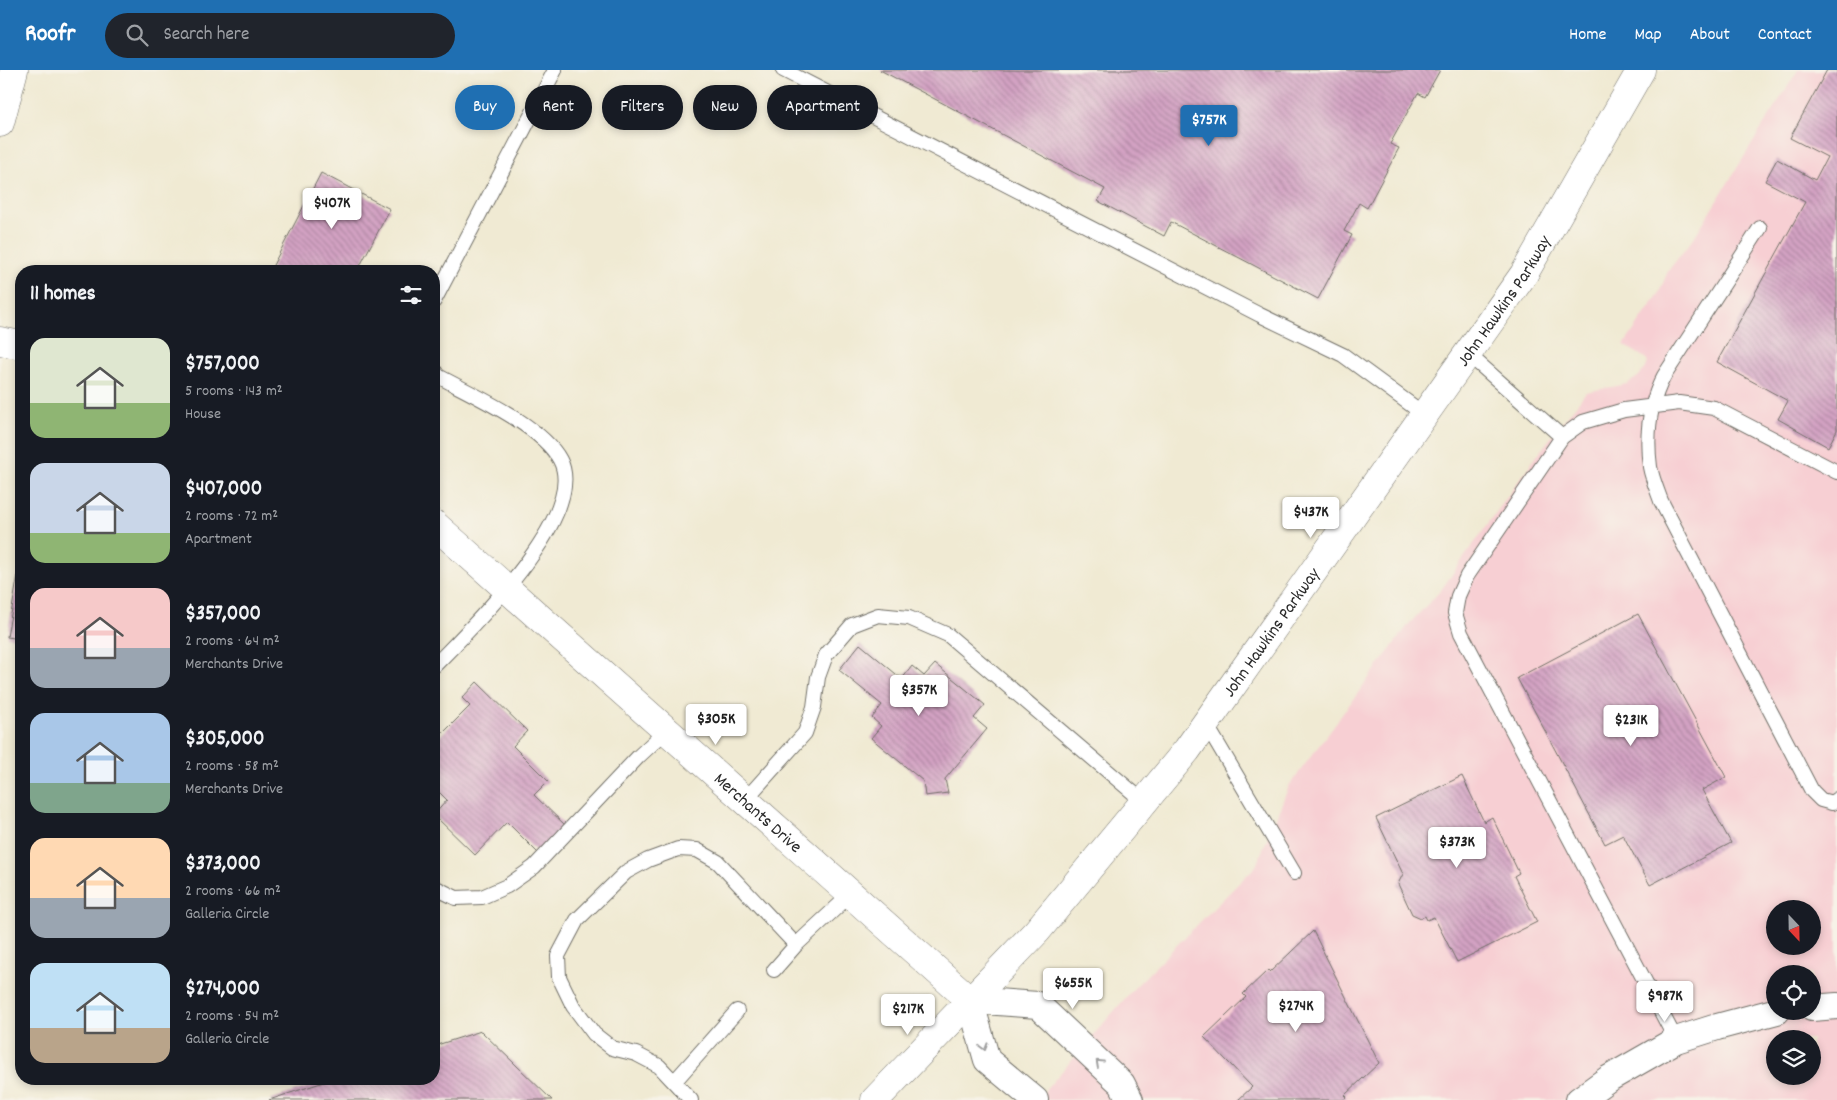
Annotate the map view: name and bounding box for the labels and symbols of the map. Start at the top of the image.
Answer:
pin: $757K [1174,104,1244,147]
pin: $407K [297,188,367,230]
street label: John Hawkins Parkway [1452,231,1559,372]
pin: $437K [1276,496,1346,539]
street label: John Hawkins Parkway [1218,563,1328,703]
pin: $357K [884,674,954,717]
pin: $305K [681,704,751,746]
pin: $231K [1596,704,1666,747]
street label: Merchants Drive [707,768,807,860]
pin: $373K [1422,826,1492,869]
north arrow [1766,900,1821,955]
pin: $655K [1038,968,1108,1010]
pin: $987K [1630,980,1700,1023]
pin: $274K [1261,990,1331,1033]
pin: $217K [873,994,943,1036]
one-way arrow [978,1043,988,1051]
one-way arrow [1096,1060,1105,1069]

